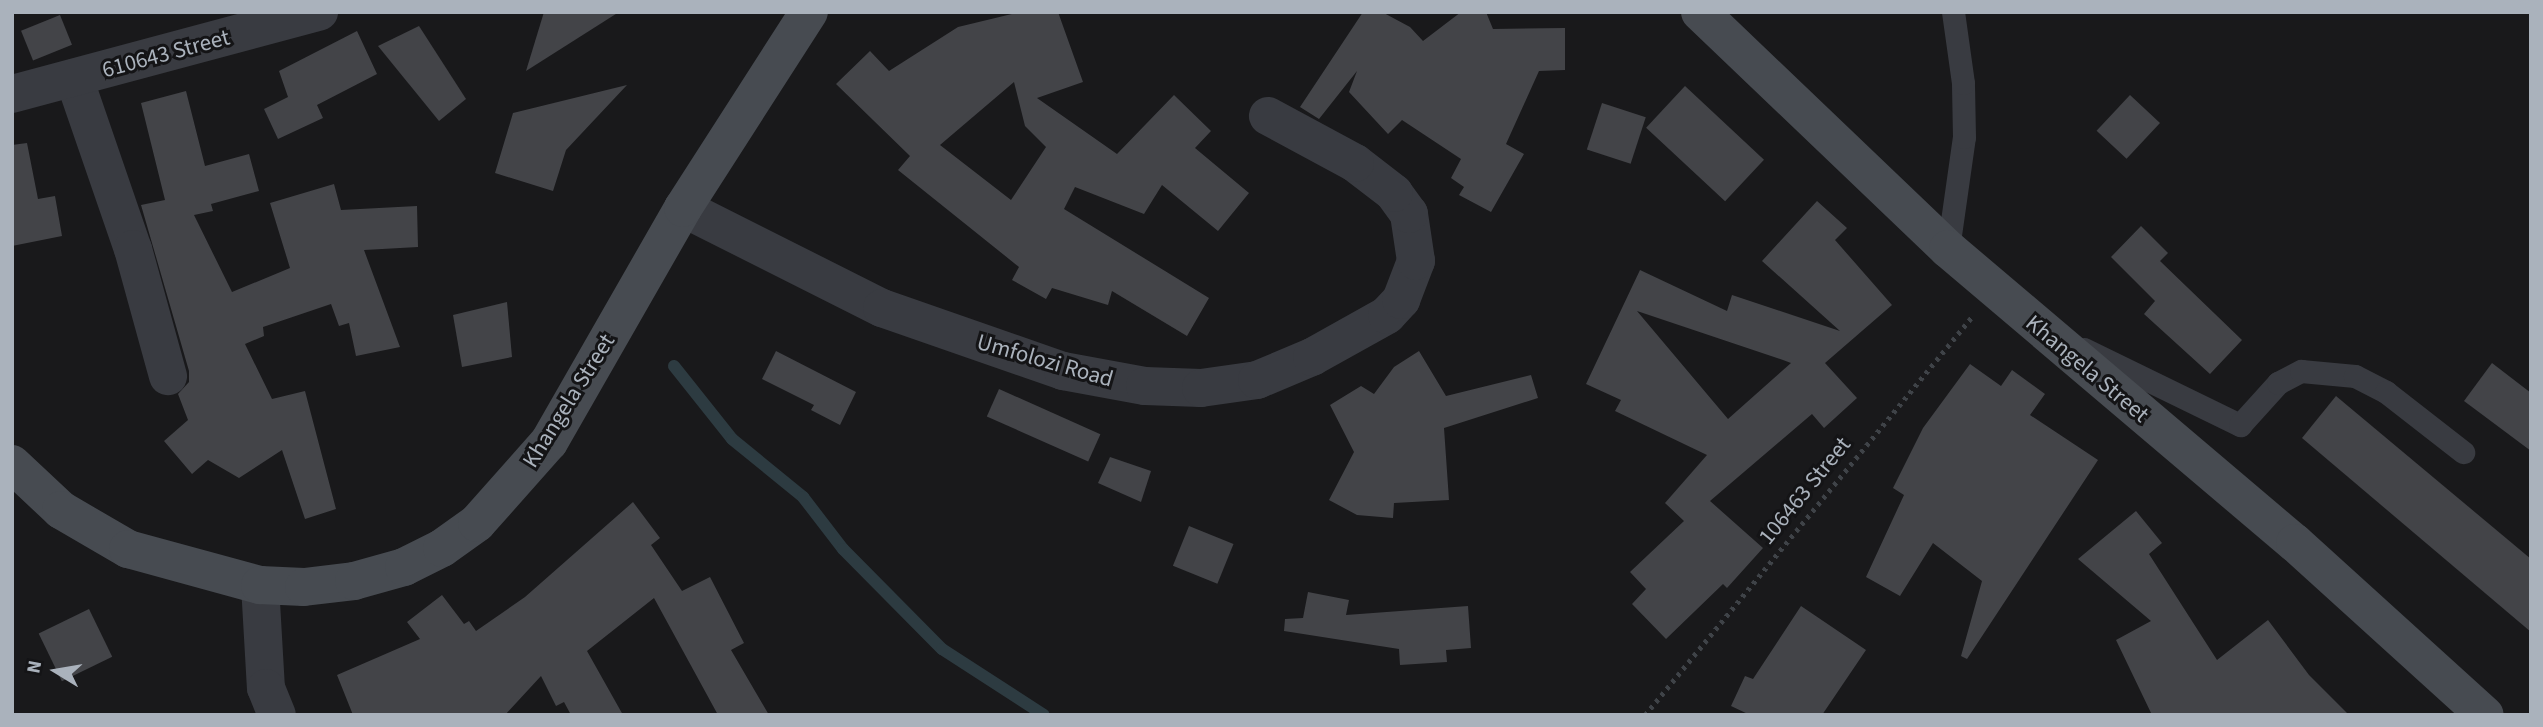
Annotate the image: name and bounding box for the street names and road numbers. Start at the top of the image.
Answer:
street label: 610643 Street [99,24,233,84]
street label: Khangela Street [2020,309,2154,429]
street label: Umfolozi Road [974,328,1116,394]
street label: Khangela Street [517,329,621,473]
street label: 106463 Street [1753,431,1857,551]

